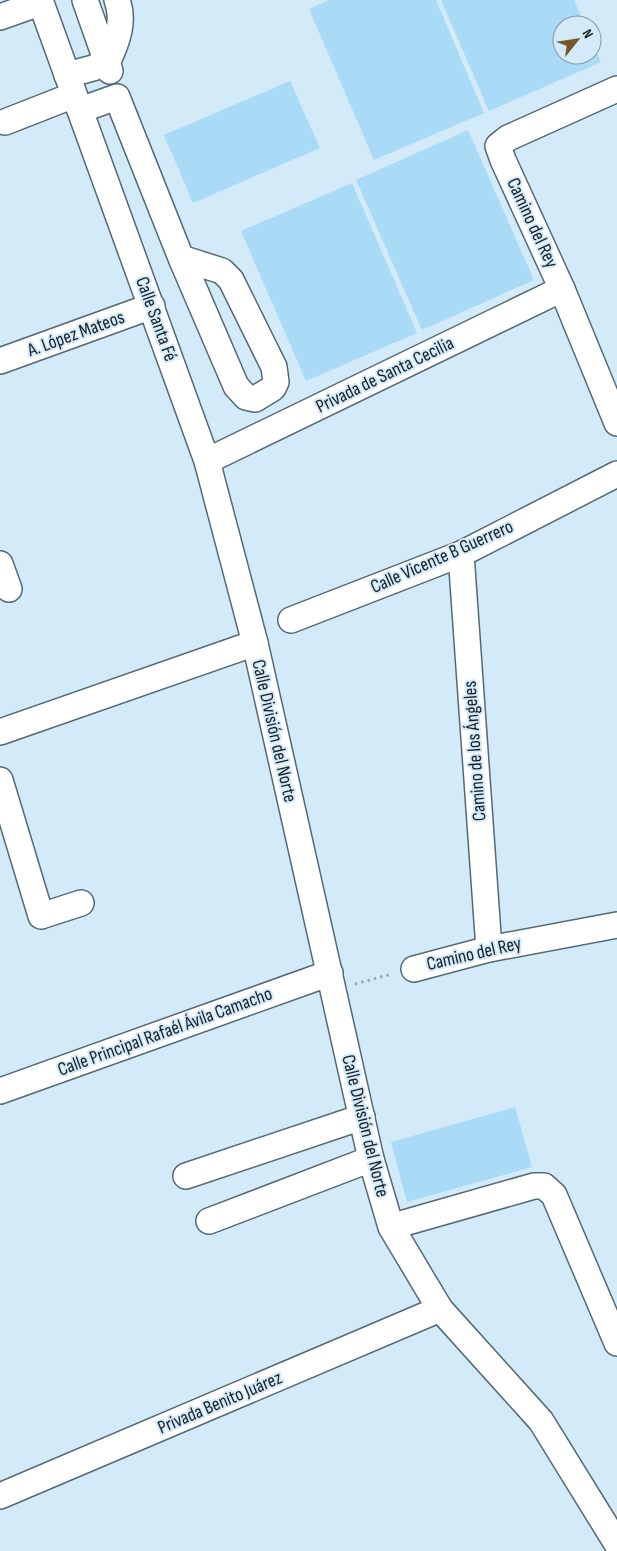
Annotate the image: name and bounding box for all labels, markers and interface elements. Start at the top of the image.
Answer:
north arrow [552,15,602,65]
text: N [579,26,597,41]
street label: Camino del Rey [501,174,563,272]
street label: Calle Santa Fé [130,274,182,364]
street label: A. López Mateos [23,306,128,363]
street label: Privada de Santa Cecilia [312,332,458,418]
street label: Calle Vicente B Guerrero [367,515,517,599]
street label: Calle División del Norte [246,657,302,805]
street label: Camino de los Ángeles [459,680,491,822]
street label: Camino del Rey [424,932,524,976]
street label: Calle Principal Rafaél Ávila Camacho [55,982,275,1082]
street label: Calle División del Norte [336,1053,394,1199]
street label: Privada Benito Juárez [154,1366,286,1440]

